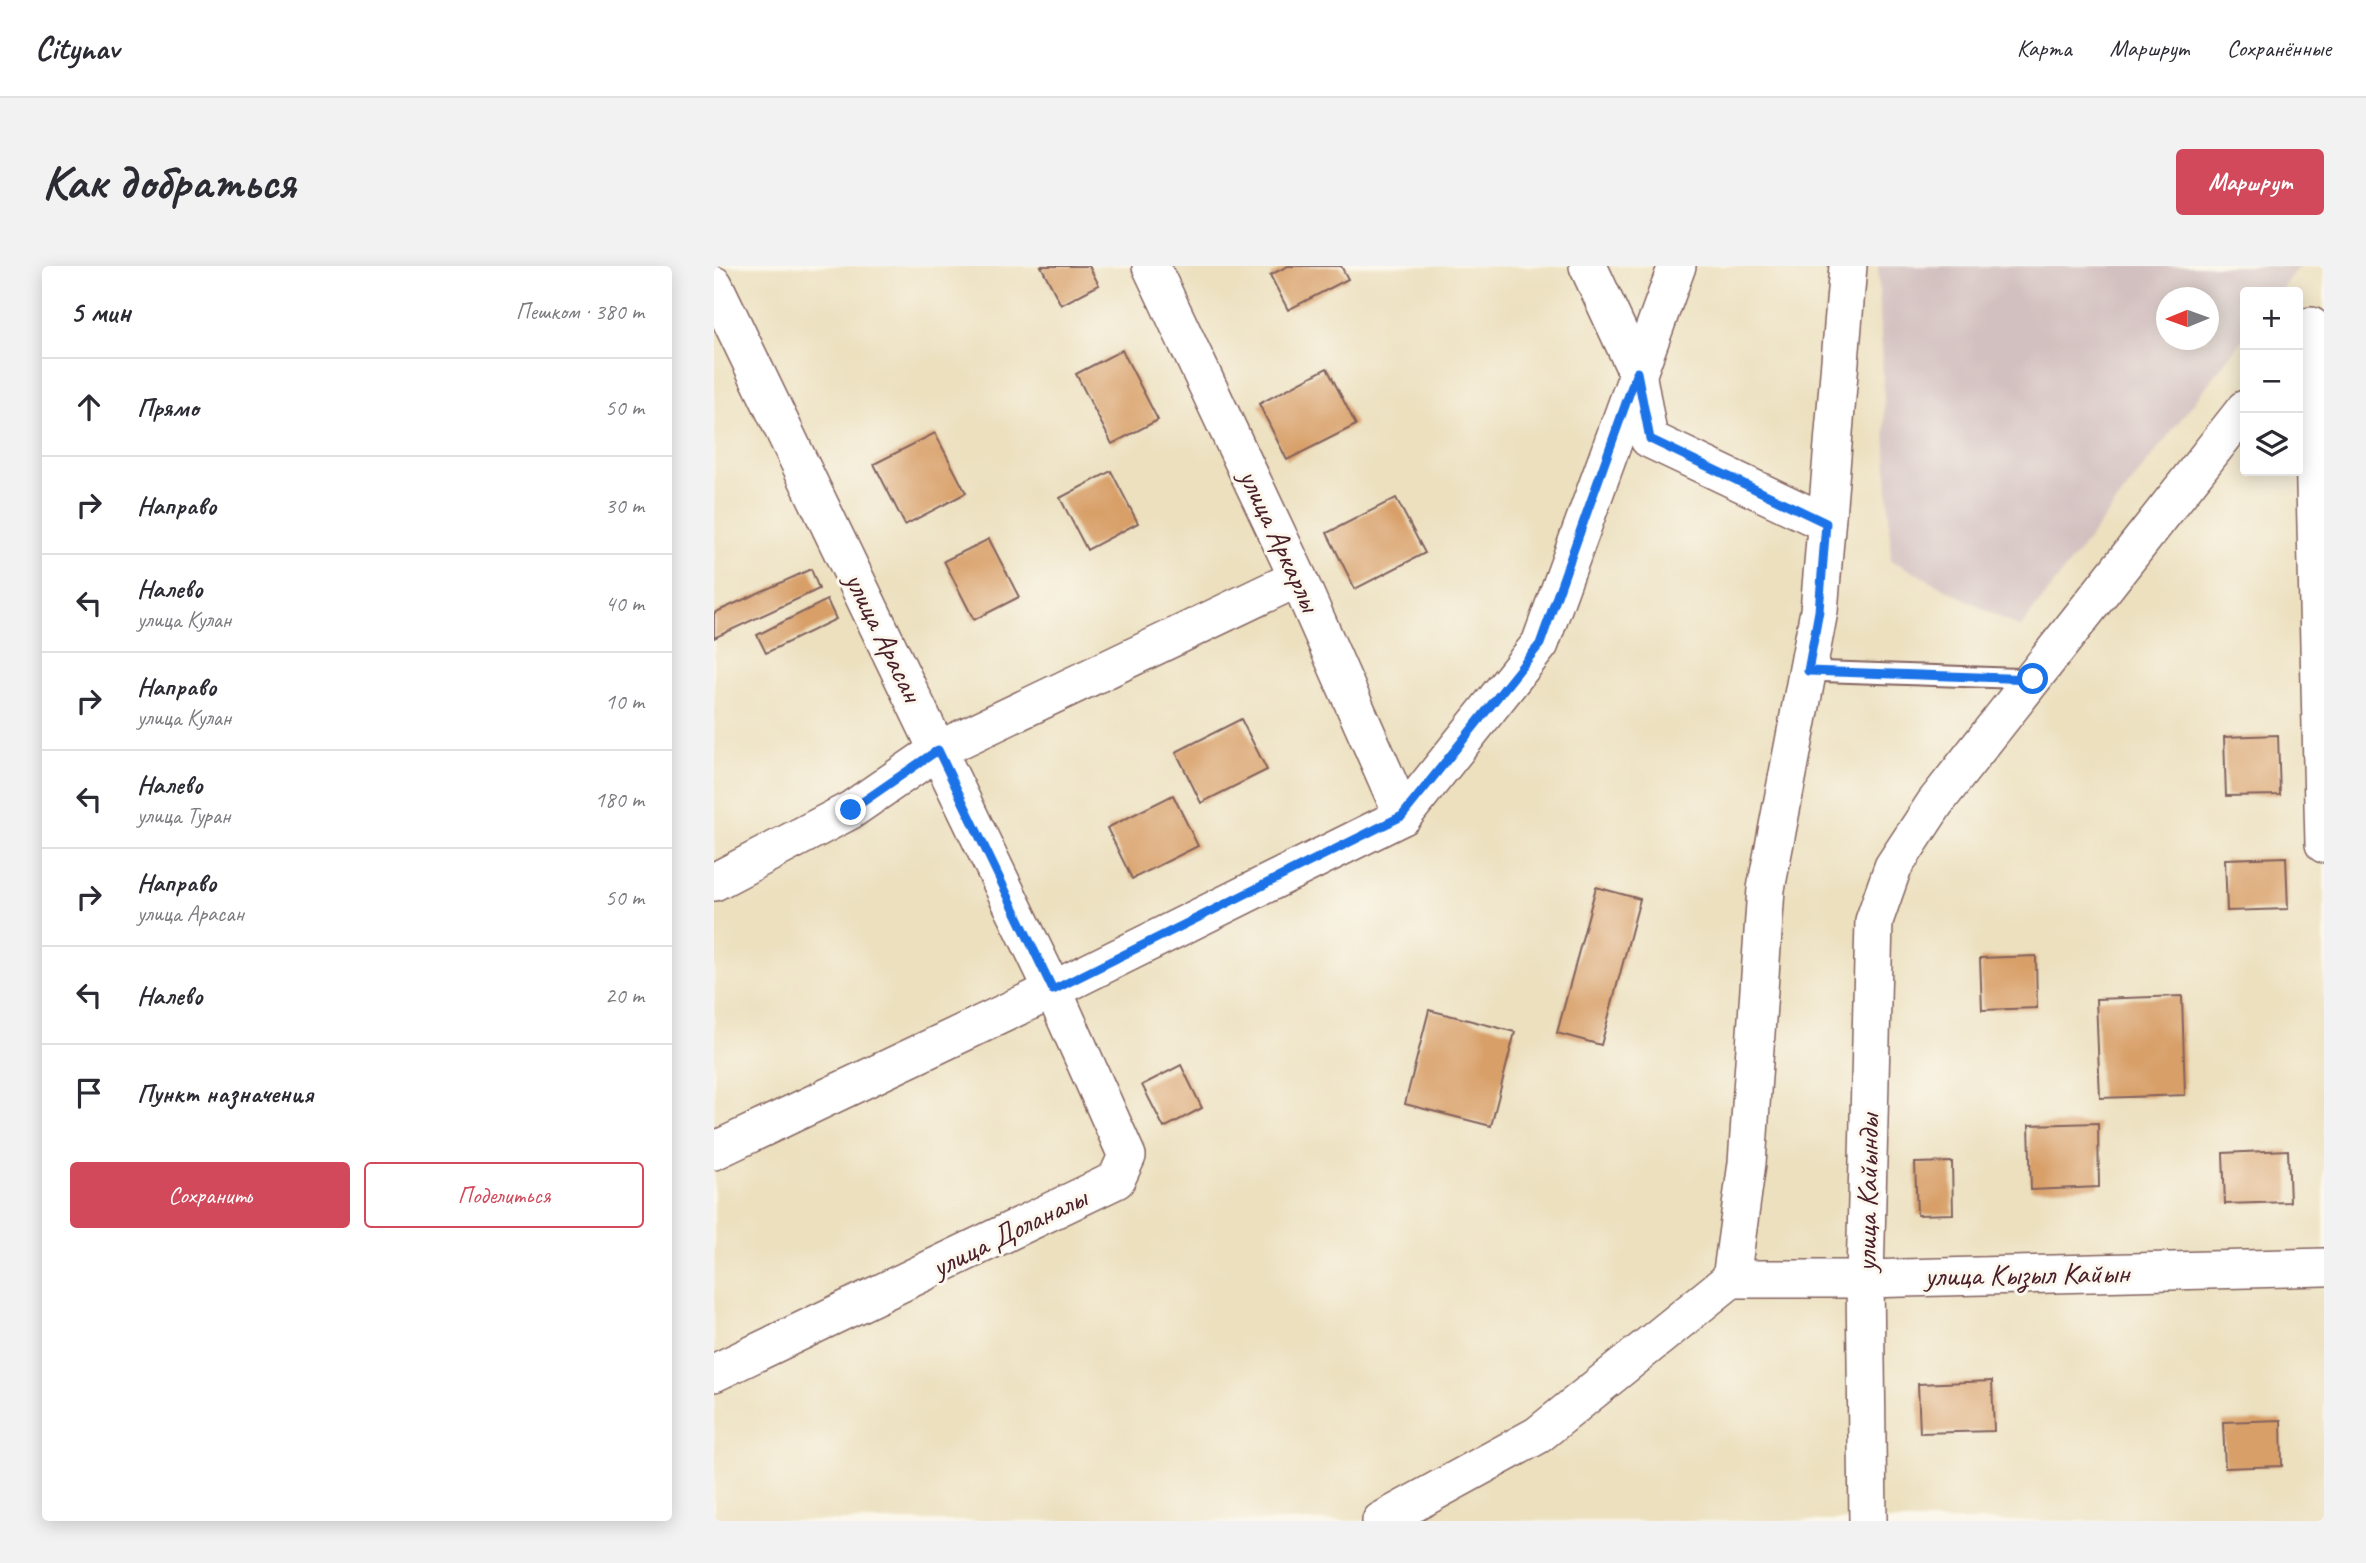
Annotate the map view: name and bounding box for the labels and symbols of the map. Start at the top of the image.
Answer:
north arrow [2156,287,2219,350]
street label: улица Аркарлы [1230,461,1330,619]
street label: улица Арасан [836,564,932,710]
route start [2017,663,2048,694]
route end [835,794,866,825]
street label: улица Кайынды [1847,1112,1887,1274]
street label: улица Доланалы [924,1177,1095,1287]
street label: улица Кызыл Кайын [1922,1253,2131,1295]

